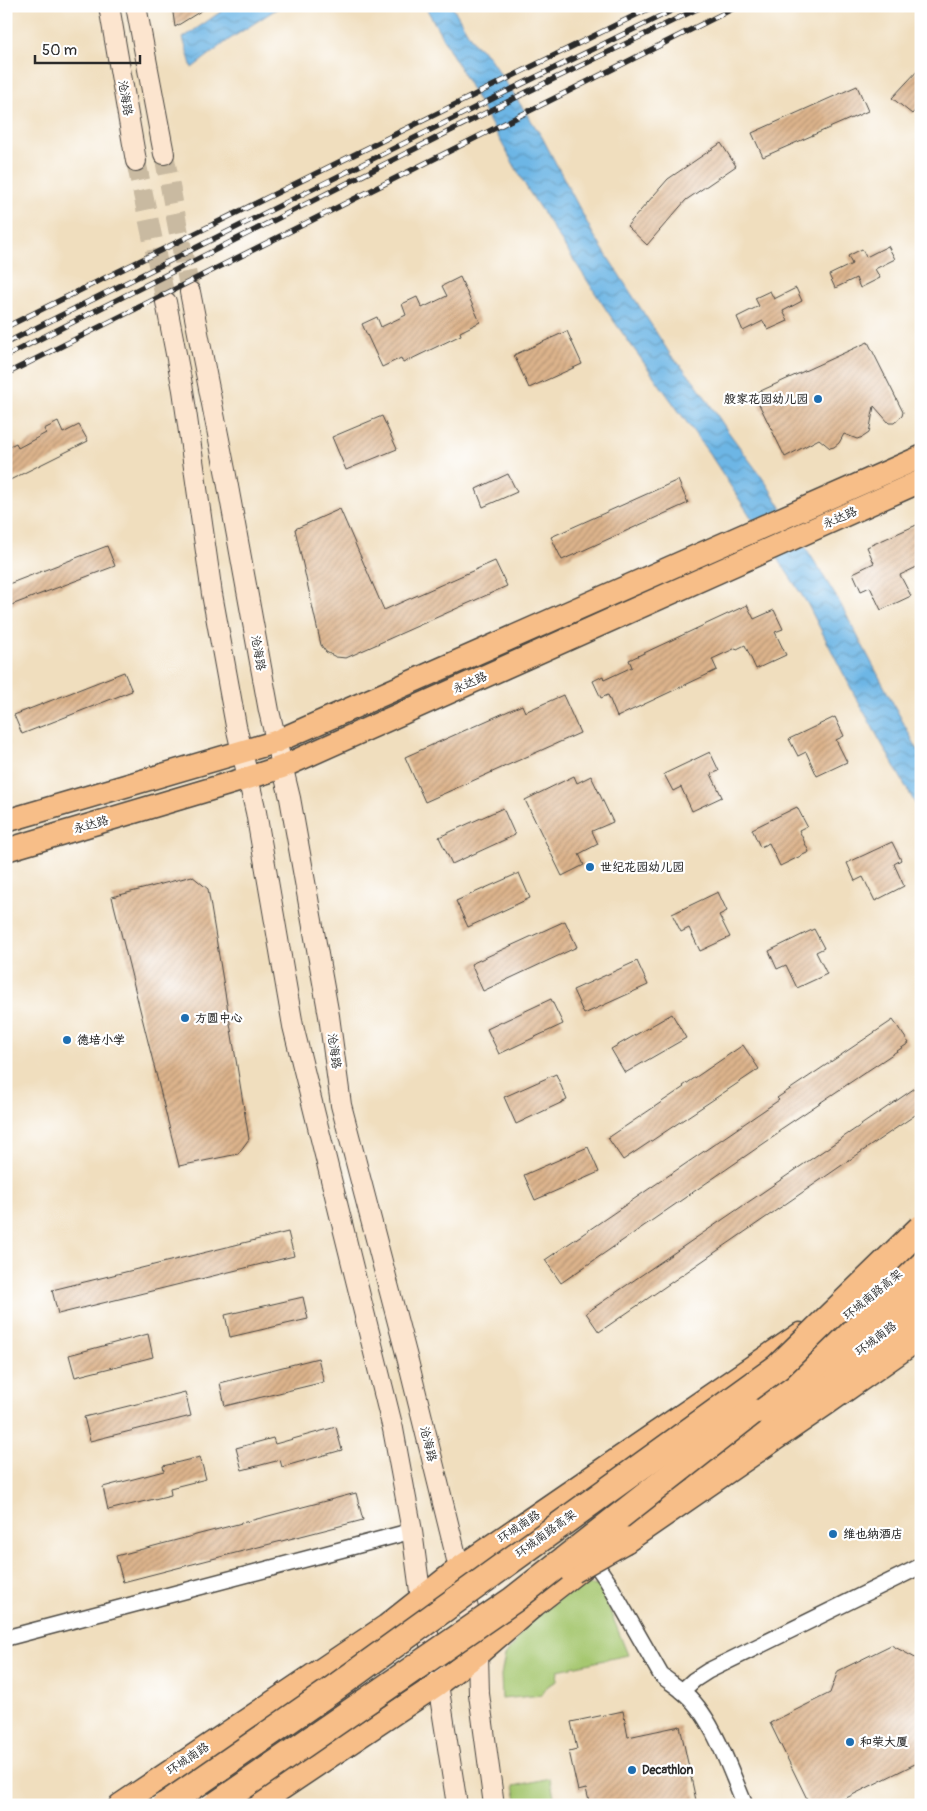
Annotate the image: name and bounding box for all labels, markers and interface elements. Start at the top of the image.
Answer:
scale bar [35,32,140,64]
text: 50 m [42,41,77,60]
street label: 沧海路 [114,79,136,117]
place label: 殷家花园幼儿园 [724,392,808,407]
marker: 殷家花园幼儿园 [812,393,824,405]
street label: 永达路 [820,504,860,532]
street label: 沧海路 [247,634,269,672]
street label: 永达路 [450,669,490,697]
street label: 永达路 [72,813,110,837]
place label: 世纪花园幼儿园 [600,860,684,875]
marker: 世纪花园幼儿园 [584,861,596,873]
place label: 方圆中心 [195,1011,243,1026]
marker: 方圆中心 [179,1012,191,1024]
street label: 沧海路 [324,1032,344,1070]
place label: 德培小学 [77,1033,125,1048]
marker: 德培小学 [61,1034,73,1046]
street label: 环城南路高架 [840,1267,906,1323]
street label: 环城南路 [852,1319,900,1359]
street label: 沧海路 [416,1425,440,1463]
street label: 环城南路 [495,1507,543,1547]
street label: 环城南路高架 [512,1507,580,1561]
place label: 维也纳酒店 [843,1527,903,1542]
marker: 维也纳酒店 [827,1528,839,1540]
place label: 和荣大厦 [860,1735,908,1750]
marker: 和荣大厦 [844,1736,856,1748]
street label: 环城南路 [164,1739,212,1779]
place label: Decathlon [642,1763,693,1778]
marker: Decathlon [626,1764,638,1776]

